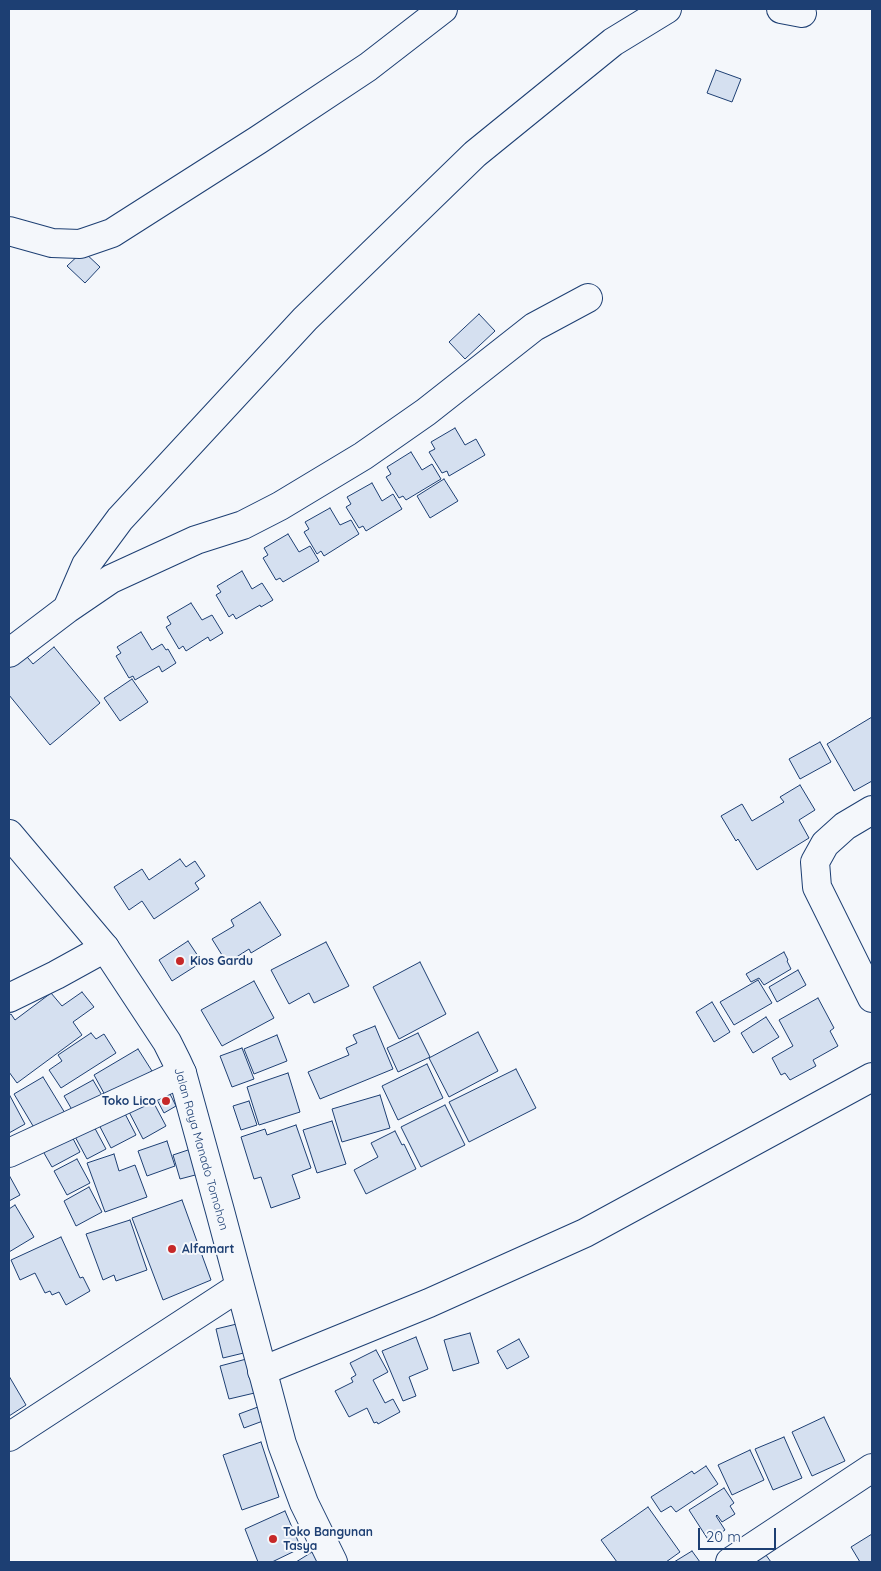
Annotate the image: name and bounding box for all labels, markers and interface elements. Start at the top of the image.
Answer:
place label: Kios Gardu [190,954,253,968]
marker: Kios Gardu [174,955,186,967]
street label: Jalan Raya Manado Tomohon [171,1066,231,1232]
place label: Toko Lico [102,1094,156,1108]
marker: Toko Lico [160,1095,172,1107]
place label: Alfamart [182,1242,234,1256]
marker: Alfamart [166,1243,178,1255]
scale bar [701,1518,778,1550]
place label: Toko Bangunan Tasya [283,1525,373,1553]
text: 20 m [706,1527,741,1546]
marker: Toko Bangunan Tasya [267,1533,279,1545]

